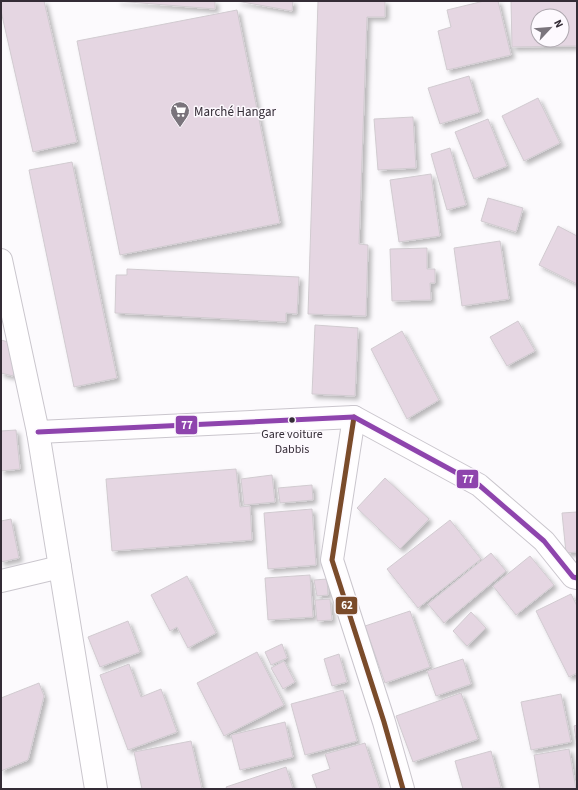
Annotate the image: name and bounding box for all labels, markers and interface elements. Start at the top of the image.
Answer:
north arrow [530,8,570,48]
text: N [550,17,567,30]
supermarket icon: Marché Hangar [169,100,191,128]
place label: Marché Hangar [194,103,276,121]
line badge: 77 [175,415,198,435]
marker: Gare voiture Dabbis [287,415,297,425]
text: 77 [181,418,193,433]
place label: Gare voiture Dabbis [261,426,323,458]
line badge: 77 [456,469,479,489]
text: 77 [462,472,474,487]
line badge: 62 [335,596,358,615]
text: 62 [341,598,353,613]

